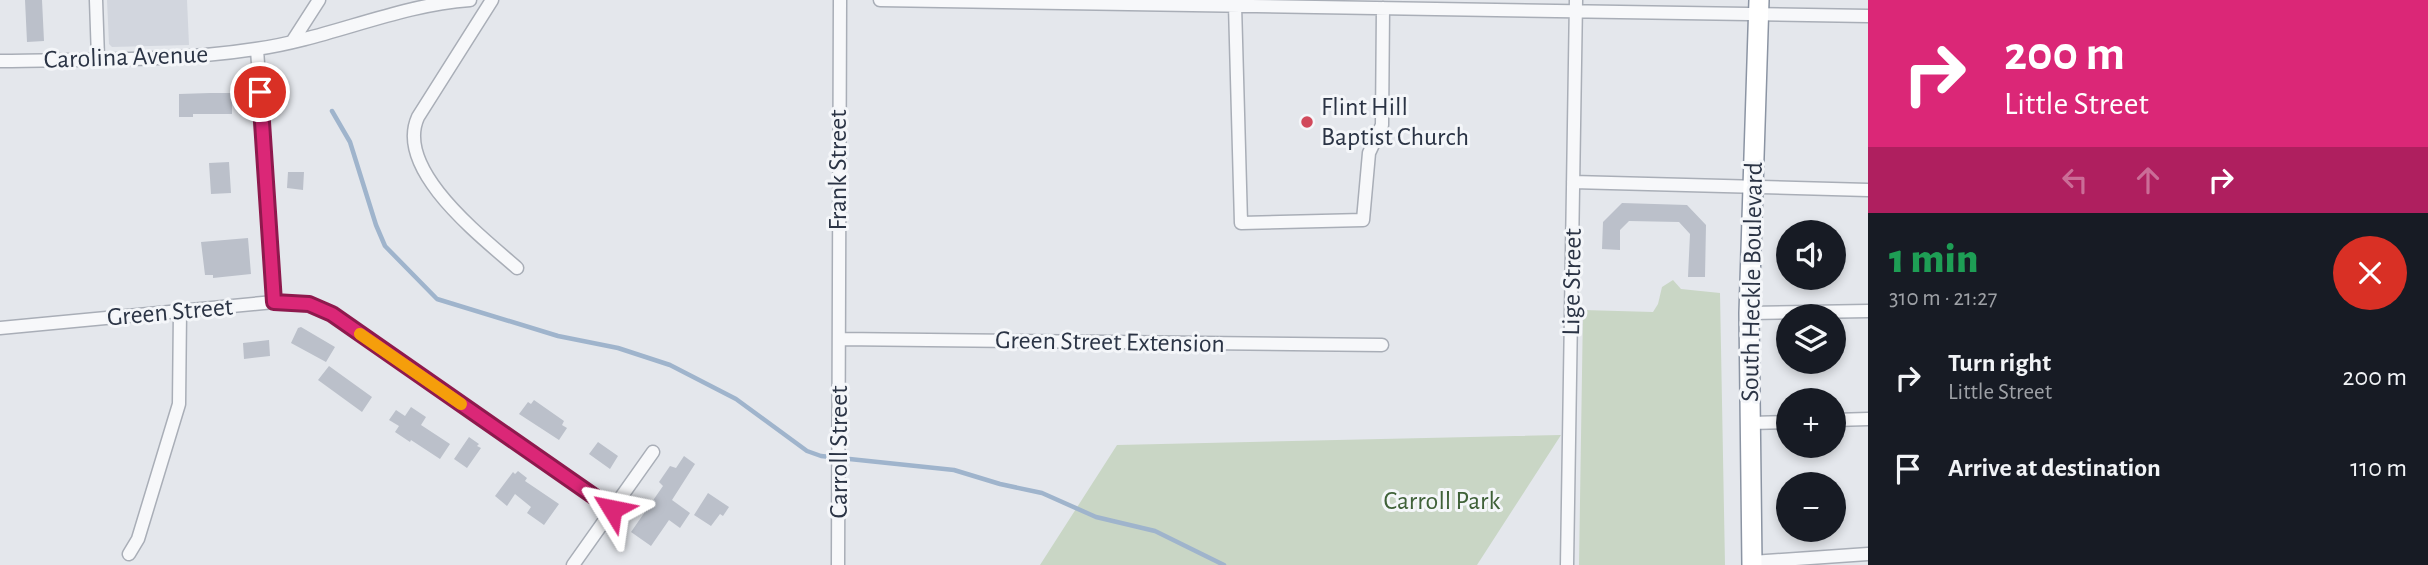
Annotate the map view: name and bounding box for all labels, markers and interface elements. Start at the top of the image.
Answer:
icon: right [1889,28,1980,119]
text: 200 m [2004,30,2125,79]
street label: Carolina Avenue [43,41,209,73]
pin [230,62,290,122]
icon: arrive [241,73,279,111]
text: Little Street [2004,88,2149,120]
place label: Flint Hill Baptist Church [1321,94,1469,150]
street label: Frank Street [825,110,851,230]
marker: Flint Hill Baptist Church [1299,114,1315,130]
icon: left [2056,161,2094,199]
icon: ahead [2129,161,2167,199]
icon: right [2202,161,2240,199]
street label: South Heckle Boulevard [1737,162,1767,402]
map controls [1776,220,1846,542]
button: sound [1776,220,1846,290]
street label: Lige Street [1558,228,1586,336]
button: close [2333,236,2407,310]
text: 1 min [1889,238,1978,280]
text: 310 m · 21:27 [1889,287,1997,310]
street label: Green Street [106,294,234,330]
button: layers [1776,304,1846,374]
street label: Green Street Extension [995,327,1225,357]
text: Turn right [1948,350,2051,376]
icon: right [1889,359,1927,397]
text: 200 m [2343,364,2407,390]
text: Little Street [1948,381,2052,404]
street label: Carroll Street [826,385,852,519]
button: + [1776,388,1846,458]
icon: arrive [1889,450,1927,488]
text: Arrive at destination [1948,455,2161,481]
text: 110 m [2350,455,2407,481]
position arrow [575,472,649,546]
button: − [1776,472,1846,542]
park label: Carroll Park [1384,488,1501,514]

